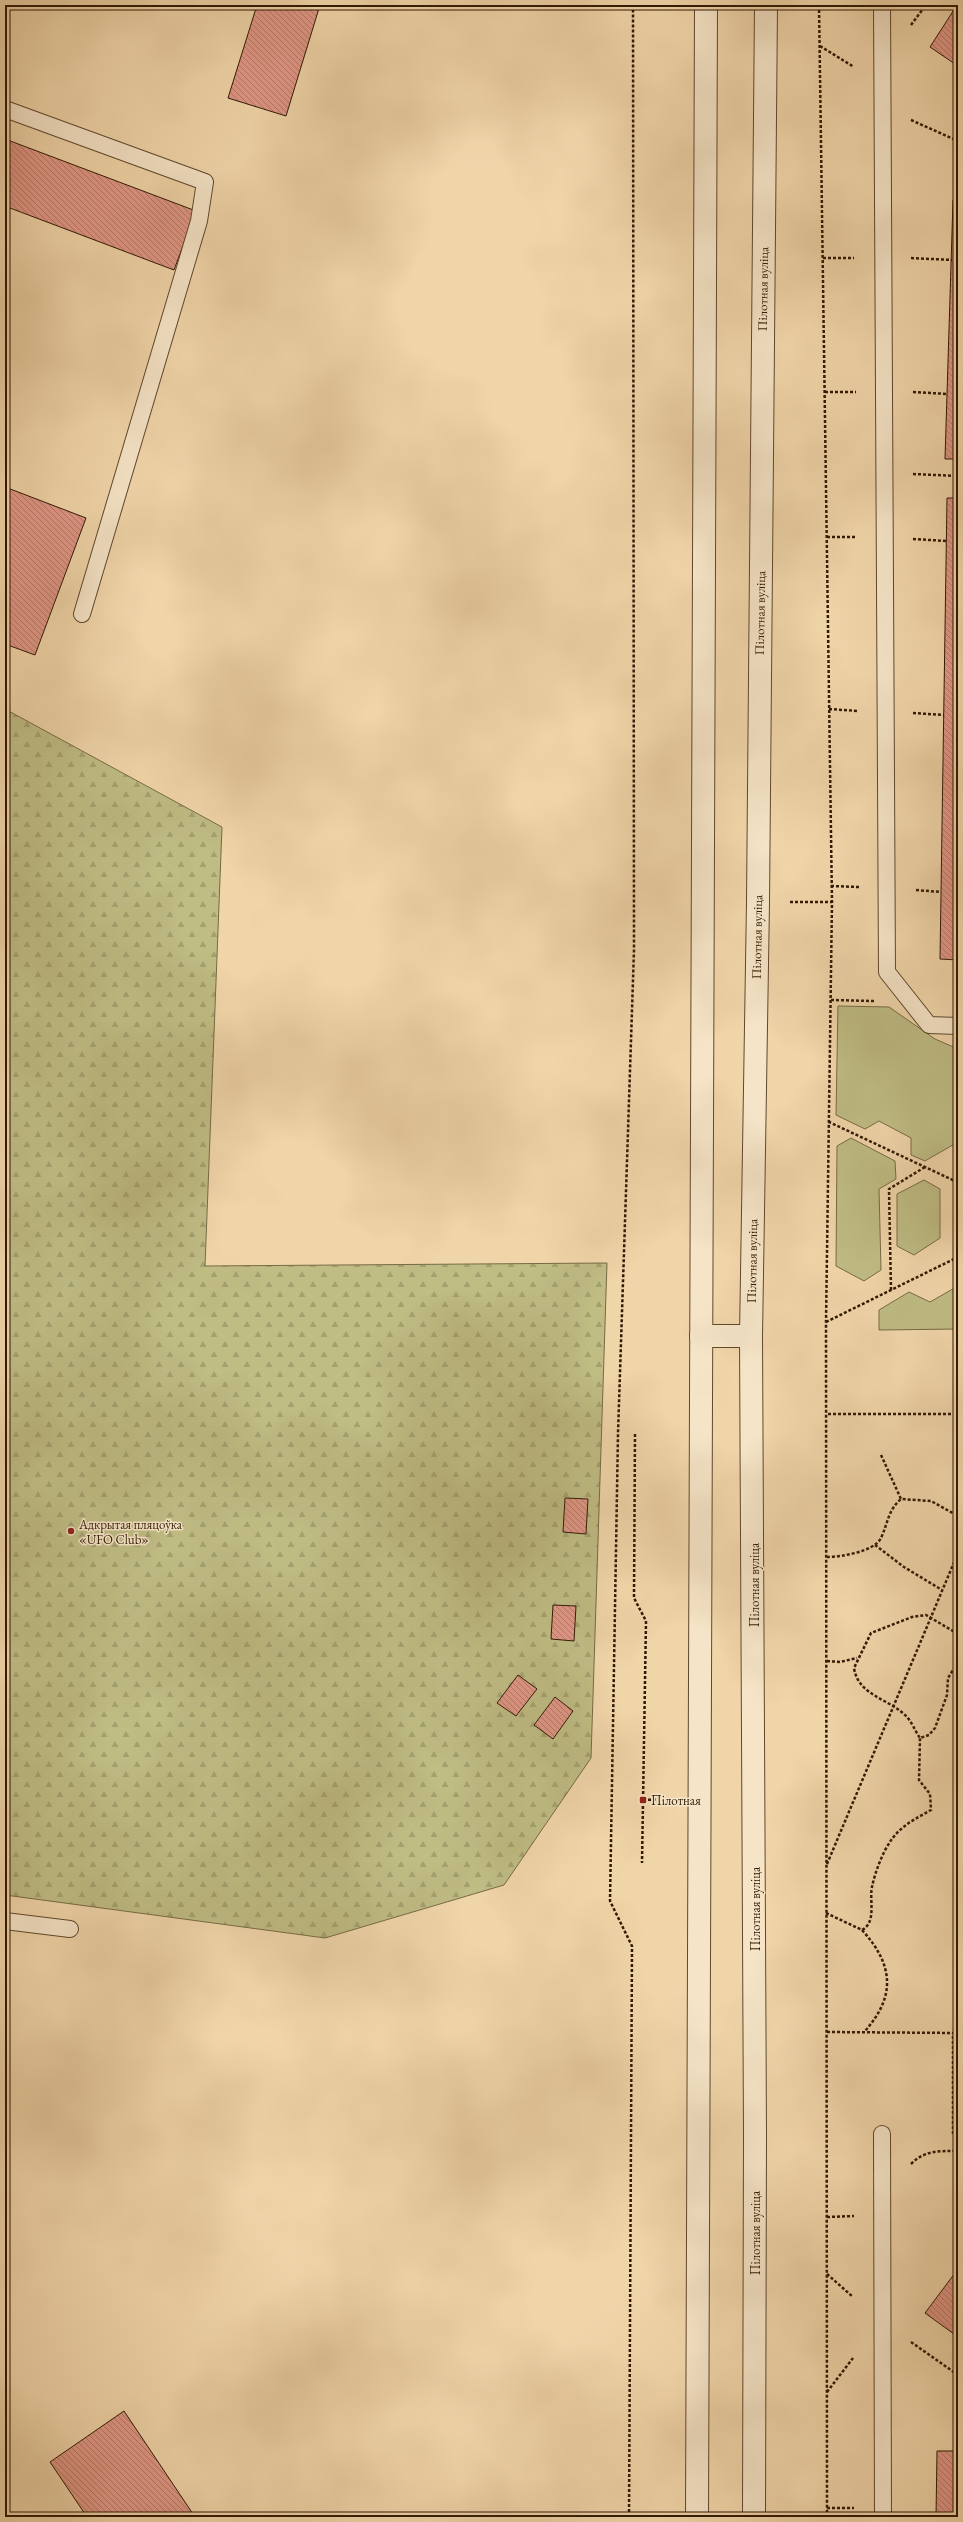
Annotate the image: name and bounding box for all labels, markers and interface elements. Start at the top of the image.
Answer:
street label: Пілотная вуліца [754,246,772,331]
street label: Пілотная вуліца [751,570,769,655]
street label: Пілотная вуліца [748,894,766,979]
street label: Пілотная вуліца [743,1218,761,1303]
place label: Адкрытая пляцоўка «UFO Club» [78,1516,183,1548]
marker: Адкрытая пляцоўка «UFO Club» [66,1526,76,1536]
street label: Пілотная вуліца [746,1542,763,1627]
place label: Пілотная [651,1792,701,1809]
marker: Пілотная [638,1795,648,1805]
street label: Пілотная вуліца [747,1866,764,1951]
street label: Пілотная вуліца [747,2190,764,2275]

